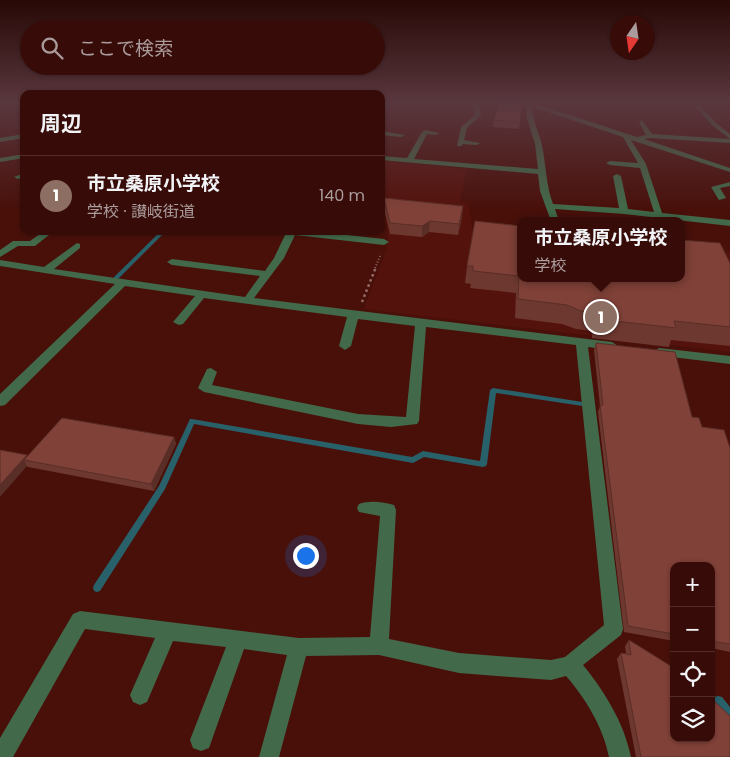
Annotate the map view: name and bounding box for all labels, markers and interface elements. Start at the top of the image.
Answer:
north arrow [610,15,655,60]
search box [20,20,385,75]
icon: search [38,34,66,62]
text: ここで検索 [78,35,173,62]
text: 周辺 [40,109,82,138]
text: 市立桑原小学校 [87,170,220,197]
text: 1 [53,184,59,207]
text: 140 m [319,184,365,207]
text: 学校 · 讃岐街道 [87,200,195,223]
popup [517,217,685,282]
text: 市立桑原小学校 [534,224,668,251]
text: 学校 [534,254,567,277]
pin: 1 [585,298,617,336]
your location [293,543,319,569]
map controls [670,562,715,742]
button: + [670,562,715,607]
button: − [670,607,715,652]
button: locate [670,652,715,697]
button: layers [670,697,715,742]

